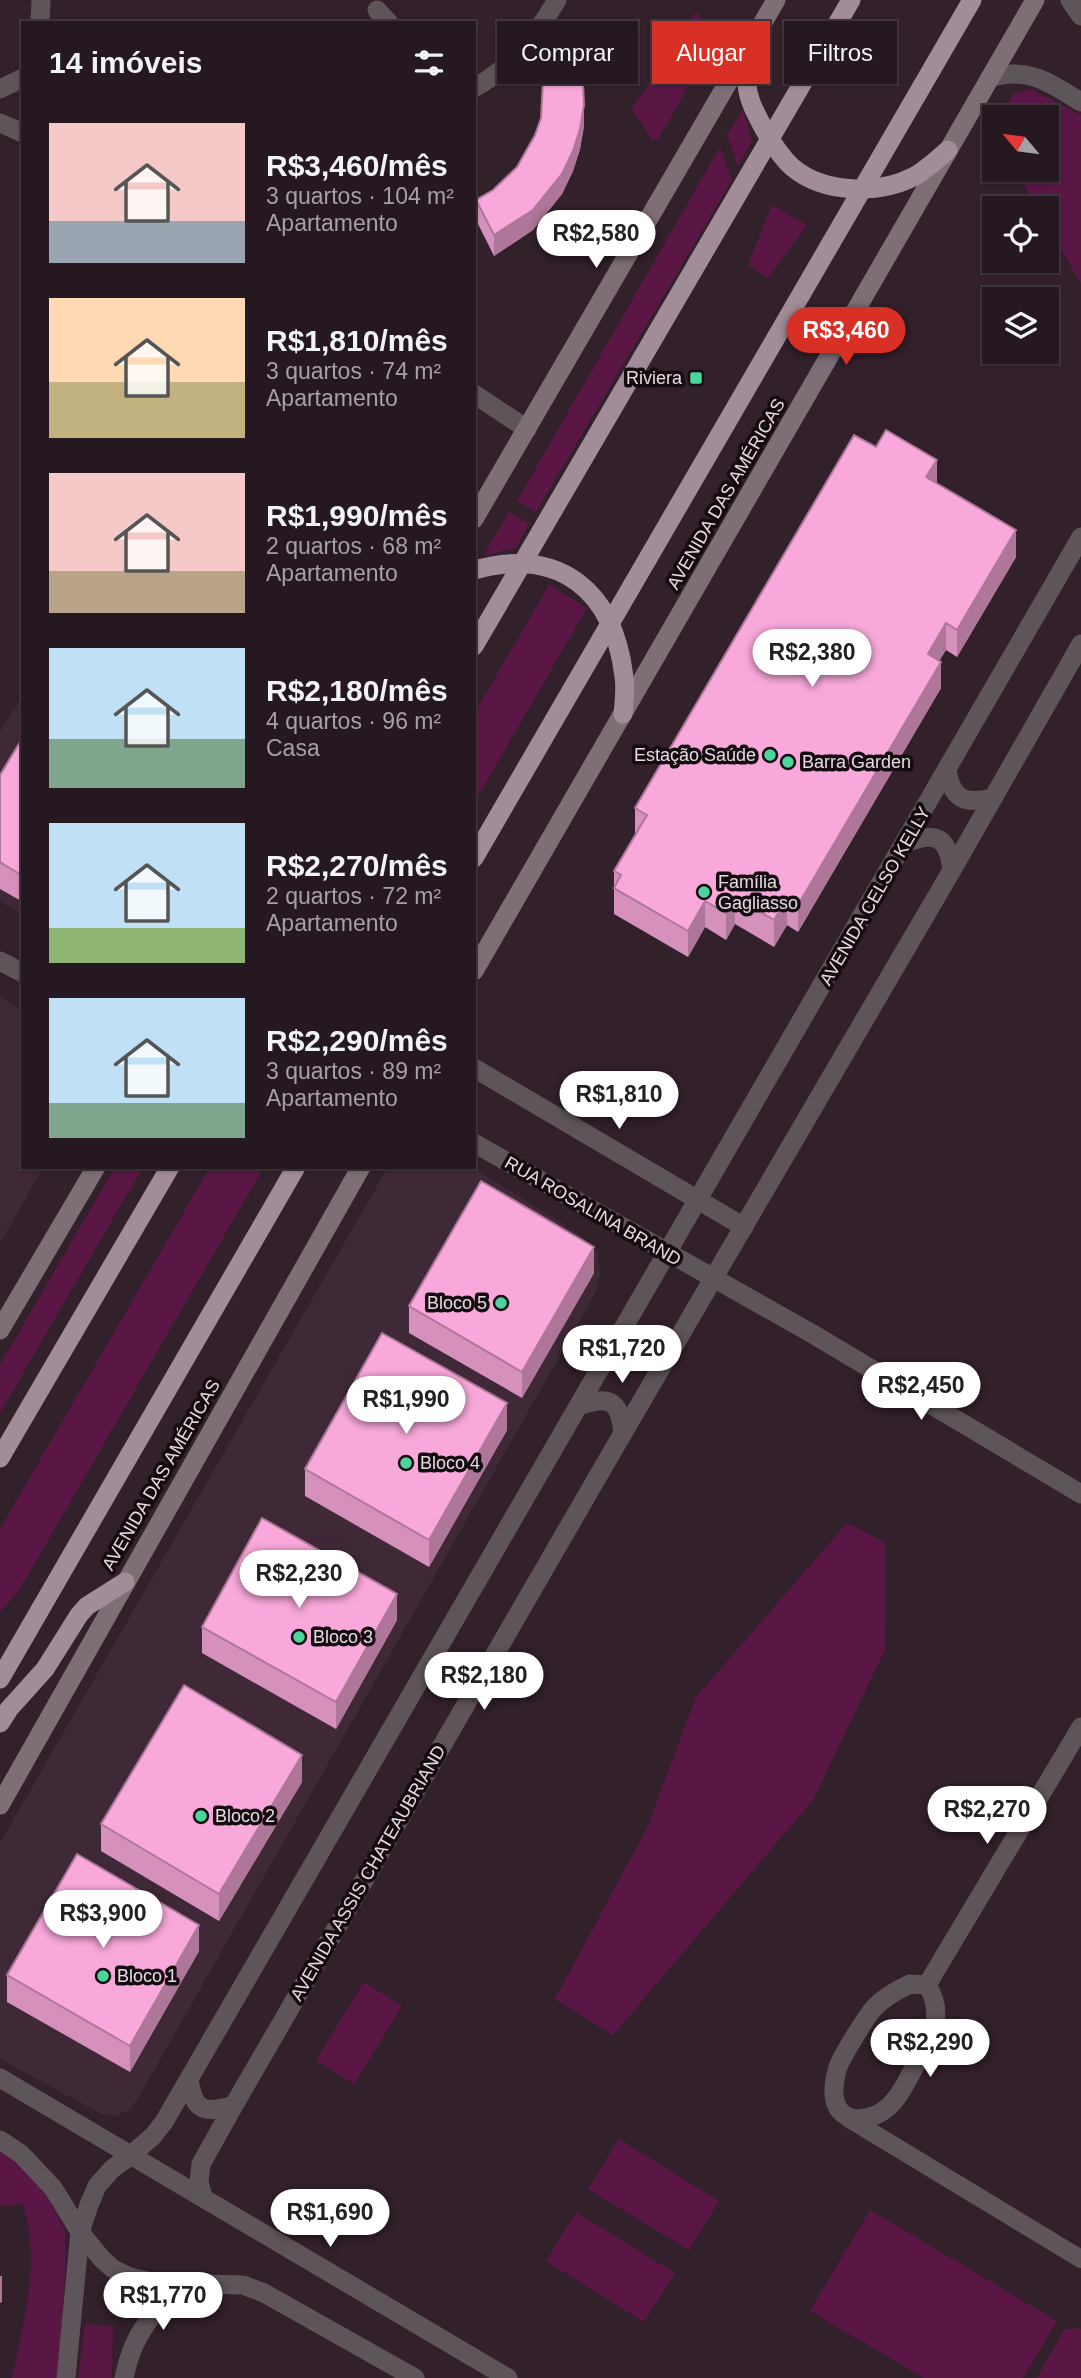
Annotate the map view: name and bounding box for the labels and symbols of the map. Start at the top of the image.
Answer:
north arrow [982,105,1059,182]
pin: R$2,580 [531,210,661,270]
pin: R$3,460 [781,308,911,367]
place label: Riviera [626,368,683,388]
marker: Riviera [688,370,704,386]
street label: AVENIDA DAS AMÉRICAS [663,395,789,593]
pin: R$2,380 [747,630,877,689]
place label: Estação Saúde [634,745,756,765]
marker: Estação Saúde [762,747,778,763]
place label: Barra Garden [802,752,911,772]
marker: Barra Garden [780,754,796,770]
street label: AVENIDA CELSO KELLY [816,803,934,989]
place label: Família Gagliasso [718,872,798,913]
marker: Família Gagliasso [696,884,712,900]
pin: R$1,810 [554,1072,684,1131]
street label: RUA ROSALINA BRAND [501,1152,685,1270]
place label: Bloco 5 [427,1293,487,1313]
marker: Bloco 5 [493,1295,509,1311]
pin: R$1,720 [557,1326,687,1385]
pin: R$2,450 [856,1362,986,1422]
street label: AVENIDA DAS AMÉRICAS [98,1376,224,1574]
pin: R$1,990 [341,1376,471,1436]
place label: Bloco 4 [420,1453,480,1473]
marker: Bloco 4 [398,1455,414,1471]
pin: R$2,230 [234,1550,364,1610]
place label: Bloco 3 [313,1627,373,1647]
marker: Bloco 3 [291,1629,307,1645]
pin: R$2,180 [419,1652,549,1712]
street label: AVENIDA ASSIS CHATEAUBRIAND [286,1742,450,2004]
pin: R$2,270 [922,1786,1052,1846]
place label: Bloco 2 [215,1806,275,1826]
marker: Bloco 2 [193,1808,209,1824]
pin: R$3,900 [38,1890,168,1950]
place label: Bloco 1 [117,1966,177,1986]
marker: Bloco 1 [95,1968,111,1984]
pin: R$2,290 [865,2020,995,2079]
pin: R$1,690 [265,2190,395,2249]
pin: R$1,770 [98,2272,228,2332]

